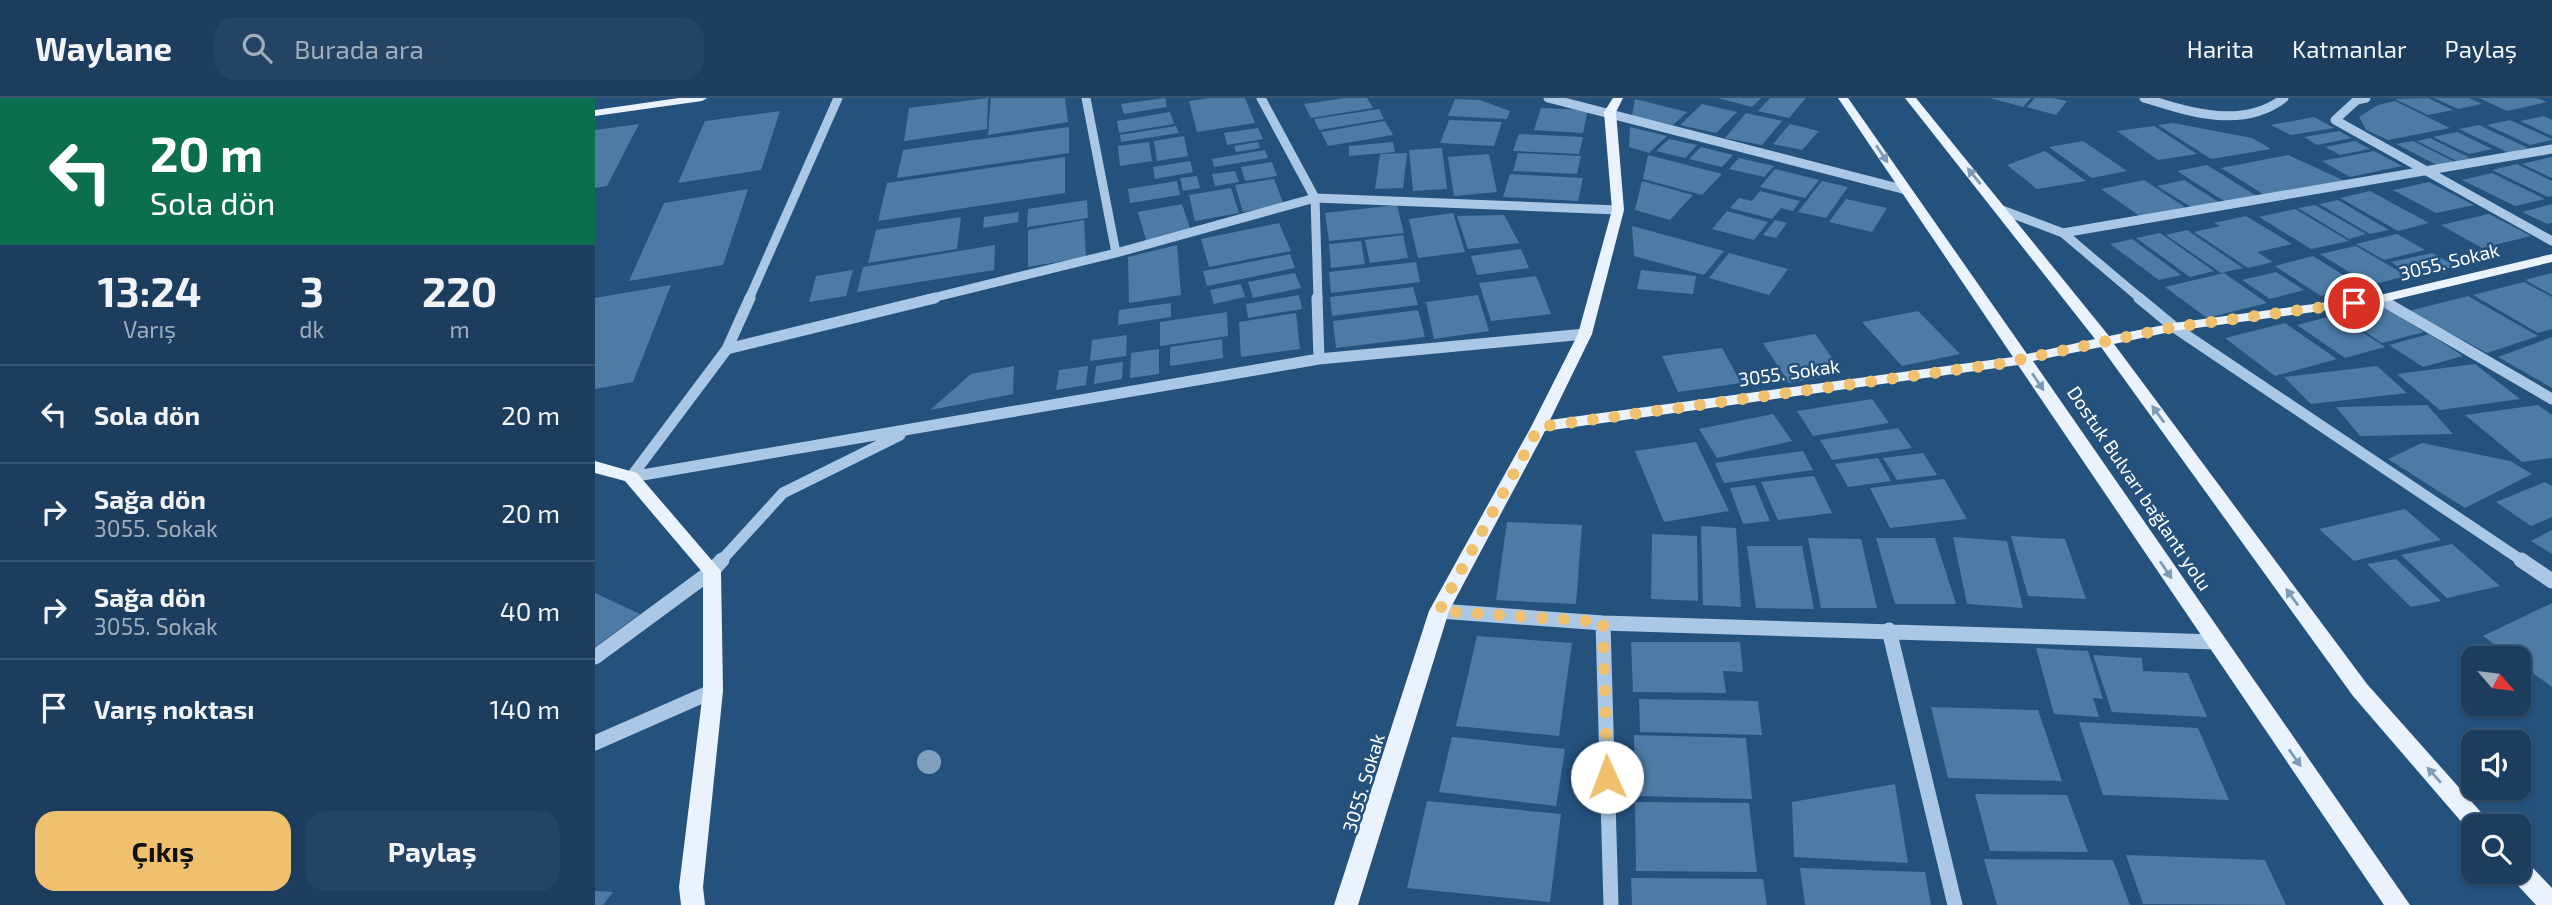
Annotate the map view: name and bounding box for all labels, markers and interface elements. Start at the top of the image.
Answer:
search box [214,17,704,80]
text: Waylane [35,28,172,68]
icon: search [238,29,276,67]
text: Burada ara [294,33,424,64]
text: Harita [2187,34,2254,63]
text: Katmanlar [2292,34,2407,63]
text: Paylaş [2445,34,2517,63]
text: 20 m [150,123,263,182]
icon: left [35,126,126,217]
one-way arrow [1875,144,1888,164]
one-way arrow [1966,167,1981,185]
text: Sola dön [150,183,275,221]
street label: 3055. Sokak [2397,237,2502,285]
text: 13:24 [98,265,202,315]
text: 3 [300,265,324,315]
text: 220 [422,265,497,315]
pin [2324,273,2384,333]
icon: arrive [2335,284,2373,322]
text: Varış [123,315,176,343]
text: dk [299,315,324,343]
text: m [450,315,470,343]
street label: 3055. Sokak [1737,353,1842,391]
one-way arrow [2031,373,2044,392]
street label: Dostuk Bulvarı bağlantı yolu [2063,381,2217,595]
icon: left [35,395,73,433]
text: Sola dön [94,399,200,430]
text: 20 m [501,399,560,430]
one-way arrow [2151,405,2165,423]
text: Sağa dön [94,483,206,514]
icon: right [35,493,73,531]
text: 20 m [501,497,560,528]
text: 3055. Sokak [94,514,218,542]
one-way arrow [2160,560,2173,580]
text: Sağa dön [94,581,206,612]
one-way arrow [2285,588,2299,606]
icon: right [35,591,73,629]
text: 40 m [500,595,560,626]
text: 3055. Sokak [94,612,218,640]
north arrow [2461,646,2531,716]
map controls [2461,646,2531,884]
icon: arrive [35,689,73,727]
text: Varış noktası [94,693,254,724]
text: 140 m [489,693,560,724]
street label: 3055. Sokak [1337,730,1389,835]
button: sound [2461,730,2531,800]
position arrow [1570,740,1644,814]
one-way arrow [2288,748,2301,767]
one-way arrow [2427,766,2442,783]
button: Çıkış [35,811,291,891]
button: Paylaş [305,811,560,891]
button: search [2461,814,2531,884]

